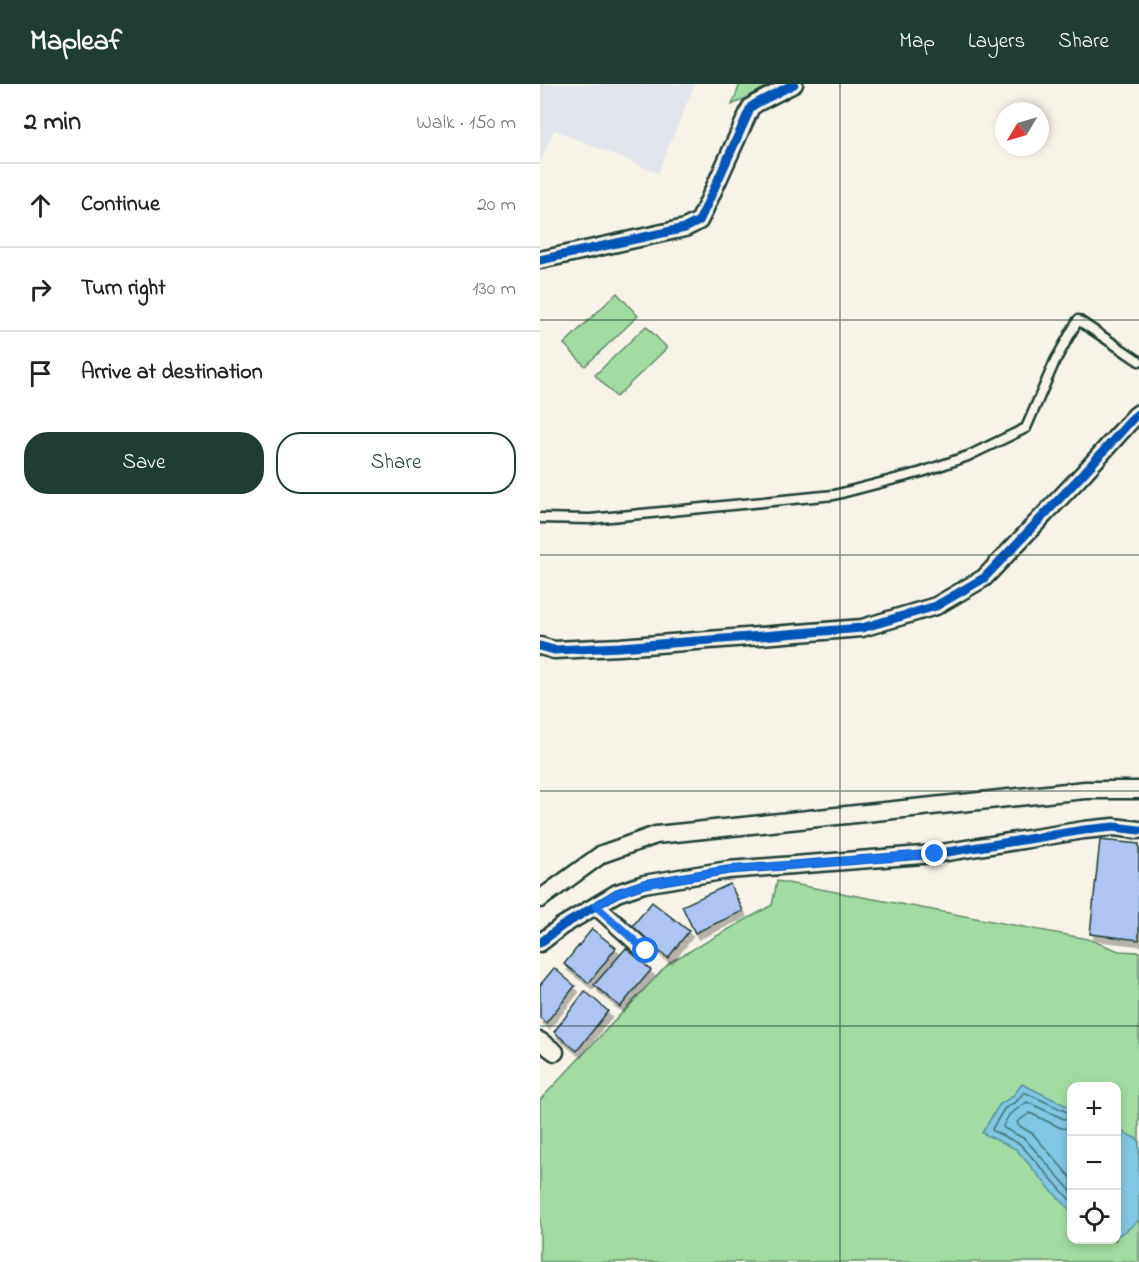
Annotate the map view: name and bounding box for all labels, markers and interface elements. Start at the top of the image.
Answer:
text: Mapleaf [30,22,122,63]
text: Map [899,27,935,57]
text: Layers [968,27,1025,57]
text: Share [1058,27,1109,57]
north arrow [995,102,1049,156]
text: 2 min [24,104,81,142]
text: Walk · 150 m [416,109,516,138]
icon: ahead [24,189,57,222]
text: Continue [81,189,160,221]
text: 20 m [477,191,516,220]
icon: right [24,273,57,306]
text: Turn right [81,273,166,305]
text: 130 m [472,275,516,304]
icon: arrive [24,357,57,390]
text: Arrive at destination [81,357,263,389]
button: Save [24,432,264,494]
button: Share [276,432,516,494]
route end [921,840,947,866]
route start [632,937,658,963]
map controls [1067,1082,1121,1244]
button: + [1067,1082,1121,1136]
button: − [1067,1136,1121,1190]
button: locate [1067,1190,1121,1244]

